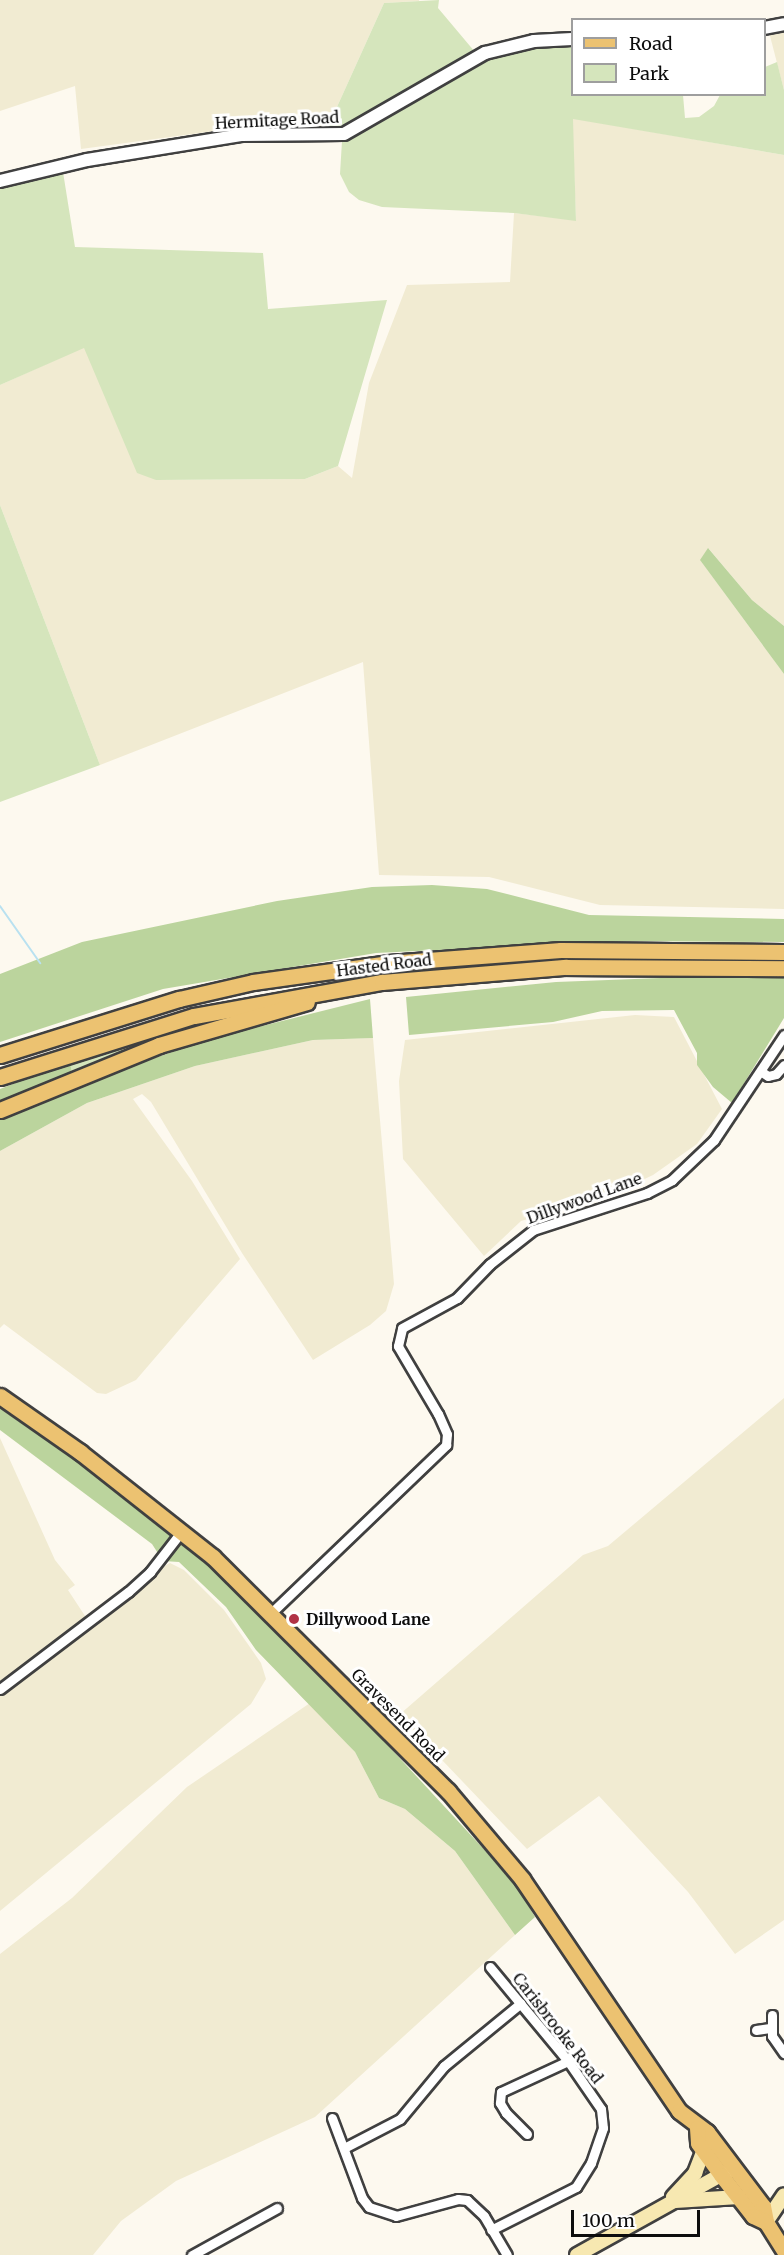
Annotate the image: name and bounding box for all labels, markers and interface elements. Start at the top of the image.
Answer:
legend [571,18,766,96]
text: Road [629,32,673,55]
text: Park [629,62,669,85]
street label: Hermitage Road [214,107,340,133]
street label: Hasted Road [335,950,433,980]
street label: Dillywood Lane [524,1168,644,1228]
place label: Dillywood Lane [306,1609,430,1629]
marker: Dillywood Lane [287,1612,301,1626]
street label: Gravesend Road [348,1665,448,1765]
street label: Carisbrooke Road [509,1969,607,2087]
scale bar [574,2198,703,2236]
text: 100 m [582,2209,635,2232]

